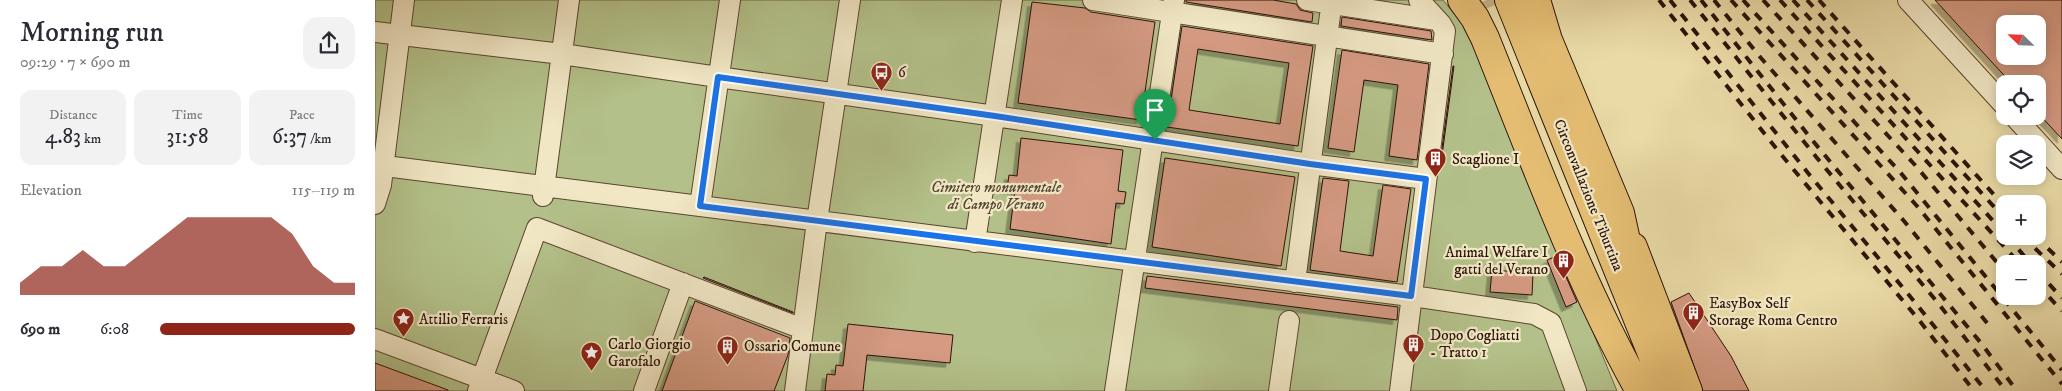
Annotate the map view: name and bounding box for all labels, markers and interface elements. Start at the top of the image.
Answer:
text: Morning run [20,15,164,50]
north arrow [1996,15,2046,65]
map controls [1996,15,2046,305]
button: share [303,17,355,69]
text: 09:29 · 7 × 690 m [20,52,131,72]
bus stop icon: 6 [870,60,894,91]
place label: 6 [898,63,907,82]
button: locate [1996,75,2046,125]
pin [1134,89,1176,140]
icon: arrive [1141,96,1169,124]
text: Distance [49,106,97,124]
text: Time [172,106,203,124]
text: Pace [289,106,315,124]
street label: Circonvallazione Tiburtina [1549,117,1628,274]
text: 4.83 [45,124,81,150]
text: 31:58 [167,124,208,150]
text: 6:37 [272,124,307,150]
text: km [81,130,101,148]
text: /km [307,130,332,148]
button: layers [1996,135,2046,185]
building icon: Scaglione I [1424,147,1448,178]
place label: Scaglione I [1452,150,1519,169]
park label: Cimitero monumentale di Campo Verano [931,178,1062,214]
text: Elevation [20,180,82,200]
text: 115–119 m [292,180,355,200]
button: + [1996,195,2046,245]
place label: Animal Welfare I gatti del Verano [1445,243,1548,279]
building icon: Animal Welfare I gatti del Verano [1552,249,1576,280]
button: − [1996,255,2046,305]
place label: EasyBox Self Storage Roma Centro [1709,294,1837,330]
building icon: EasyBox Self Storage Roma Centro [1681,300,1705,331]
place icon: Attilio Ferraris [391,307,415,338]
place label: Attilio Ferraris [419,310,508,329]
text: 690 m [20,319,60,339]
text: 6:08 [100,319,129,339]
place label: Dopo Cogliatti - Tratto 1 [1430,326,1519,362]
building icon: Dopo Cogliatti - Tratto 1 [1402,332,1426,363]
building icon: Ossario Comune [716,334,740,365]
place label: Carlo Giorgio Garofalo [608,335,690,371]
place label: Ossario Comune [744,337,841,356]
place icon: Carlo Giorgio Garofalo [580,341,604,372]

